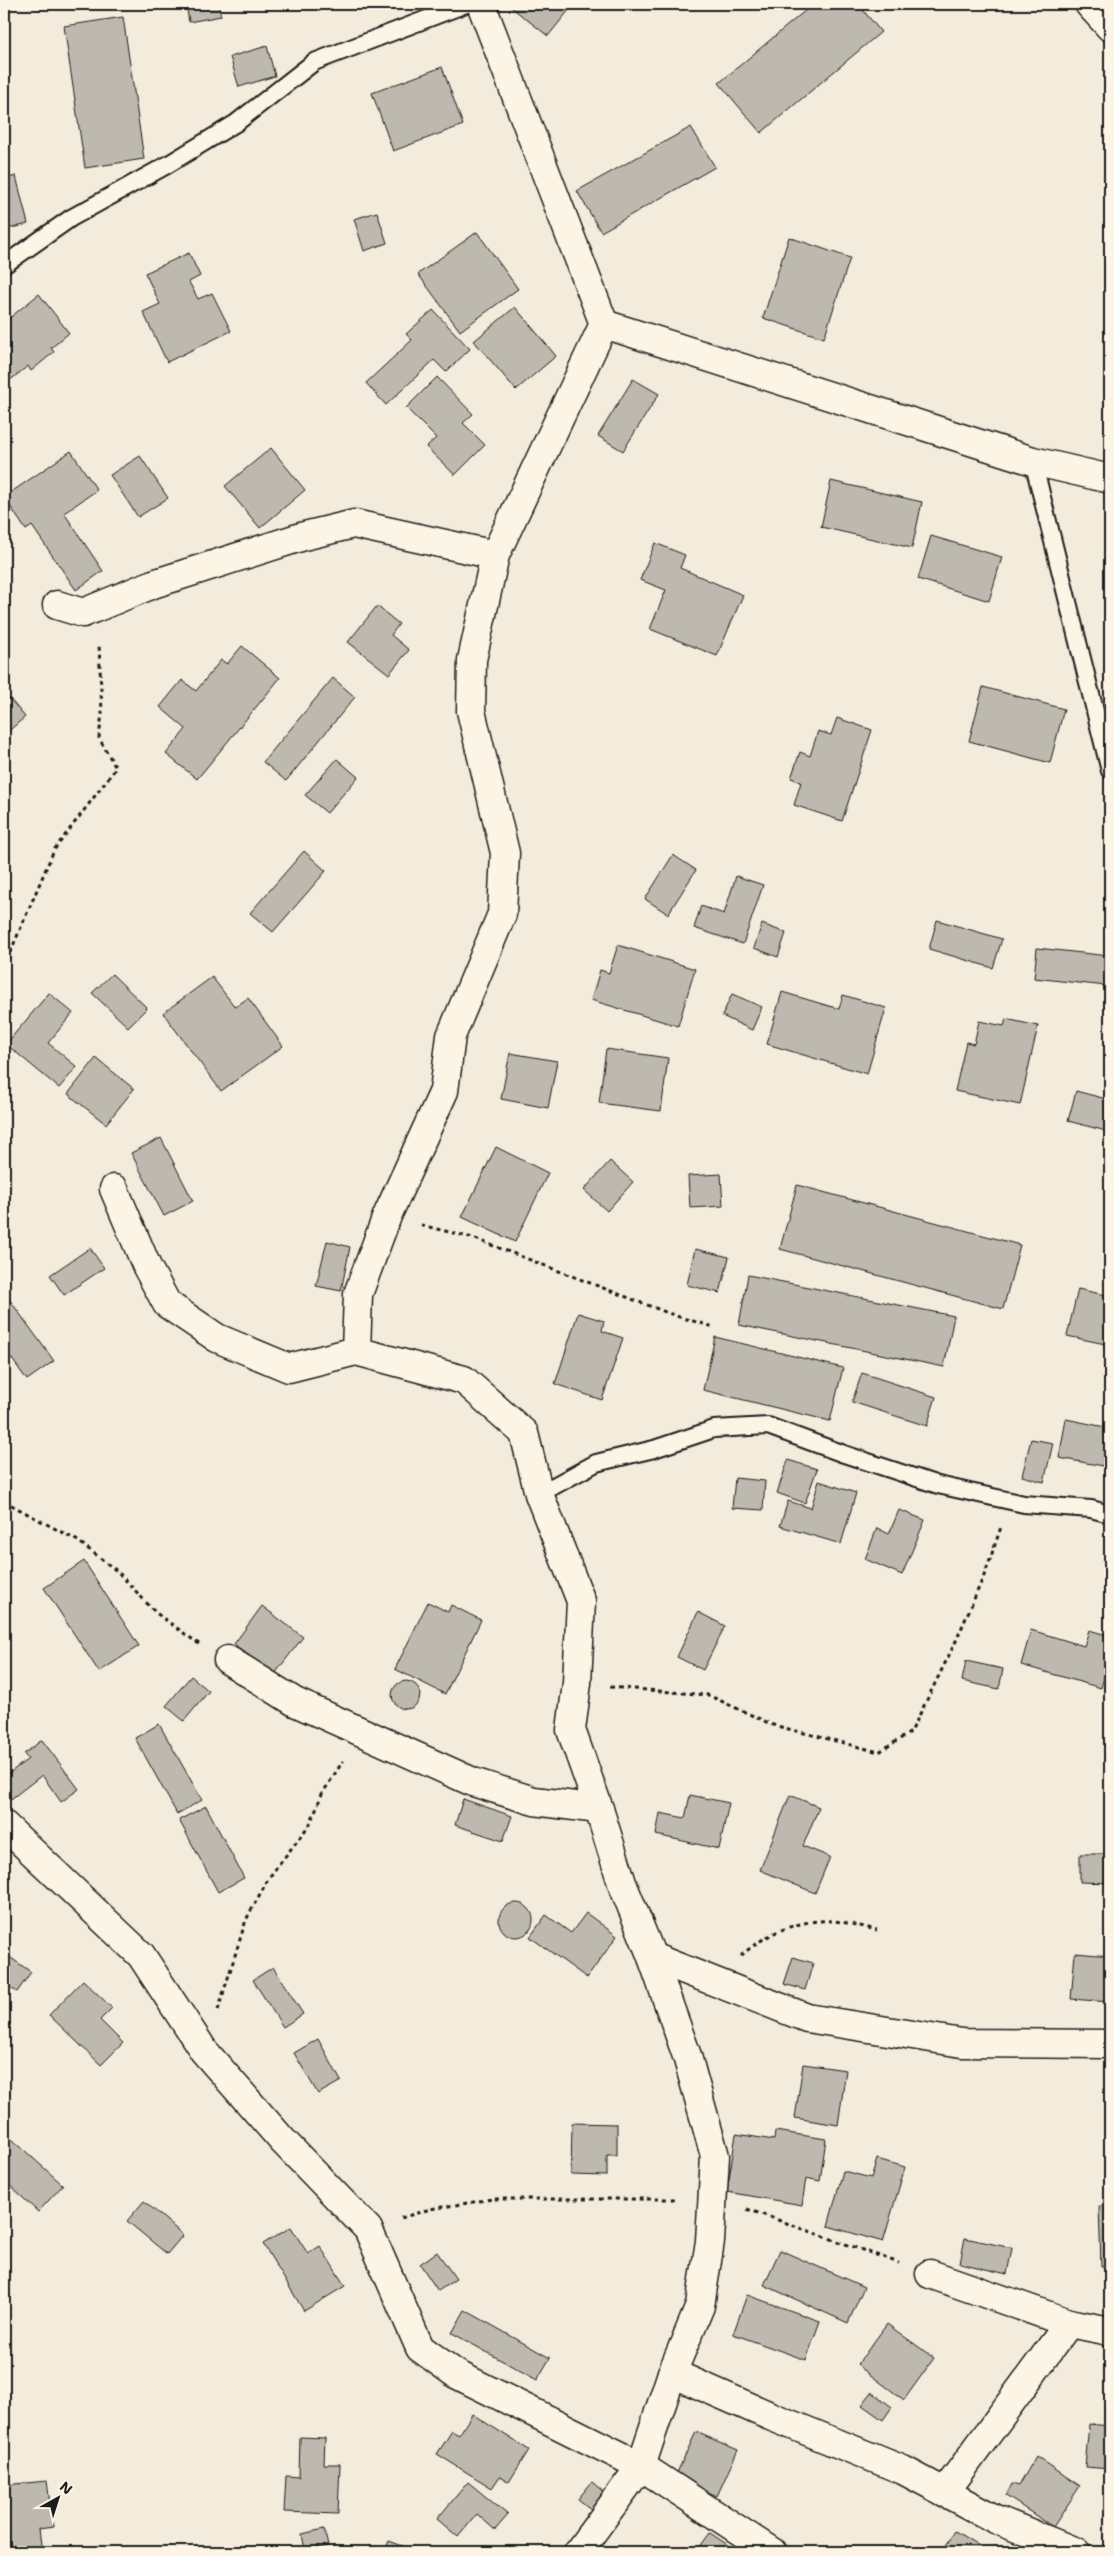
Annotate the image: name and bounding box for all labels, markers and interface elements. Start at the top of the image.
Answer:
north arrow [32,2474,82,2524]
text: N [56,2477,76,2498]

